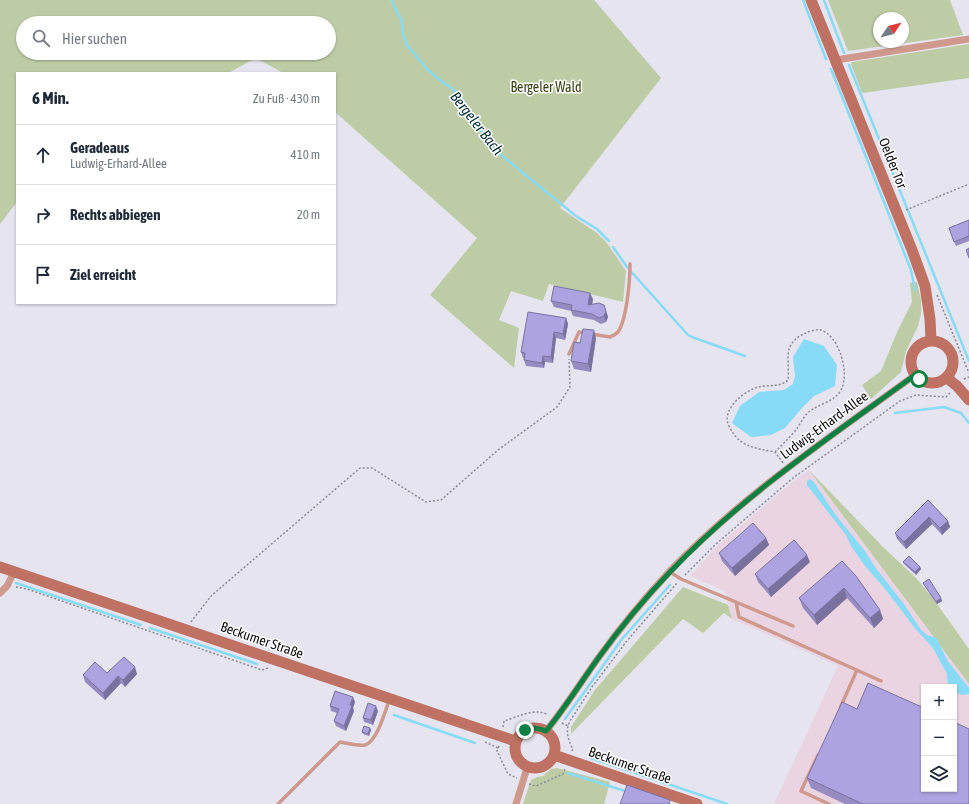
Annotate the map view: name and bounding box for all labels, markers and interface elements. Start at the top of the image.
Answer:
north arrow [873,12,909,48]
search box [16,16,336,60]
icon: search [30,27,52,49]
text: Hier suchen [62,30,127,47]
park label: Bergeler Wald [510,79,582,95]
text: 6 Min. [32,88,69,108]
water label: Bergeler Bach [447,88,507,158]
text: Zu Fuß · 430 m [253,91,320,106]
street label: Oelder Tor [876,135,911,191]
text: Geradeaus [70,139,129,156]
icon: ahead [32,144,54,166]
text: 410 m [291,147,320,162]
text: Ludwig-Erhard-Allee [70,156,167,171]
icon: right [32,204,54,226]
text: Rechts abbiegen [70,206,160,223]
text: 20 m [297,207,320,222]
icon: arrive [32,264,54,286]
text: Ziel erreicht [70,266,136,283]
route start [910,370,928,388]
street label: Ludwig-Erhard-Allee [777,388,871,462]
street label: Beckumer Straße [218,618,306,662]
map controls [921,684,957,792]
button: + [921,684,957,720]
button: − [921,720,957,756]
route end [516,721,534,739]
street label: Beckumer Straße [586,743,674,787]
button: layers [921,756,957,792]

